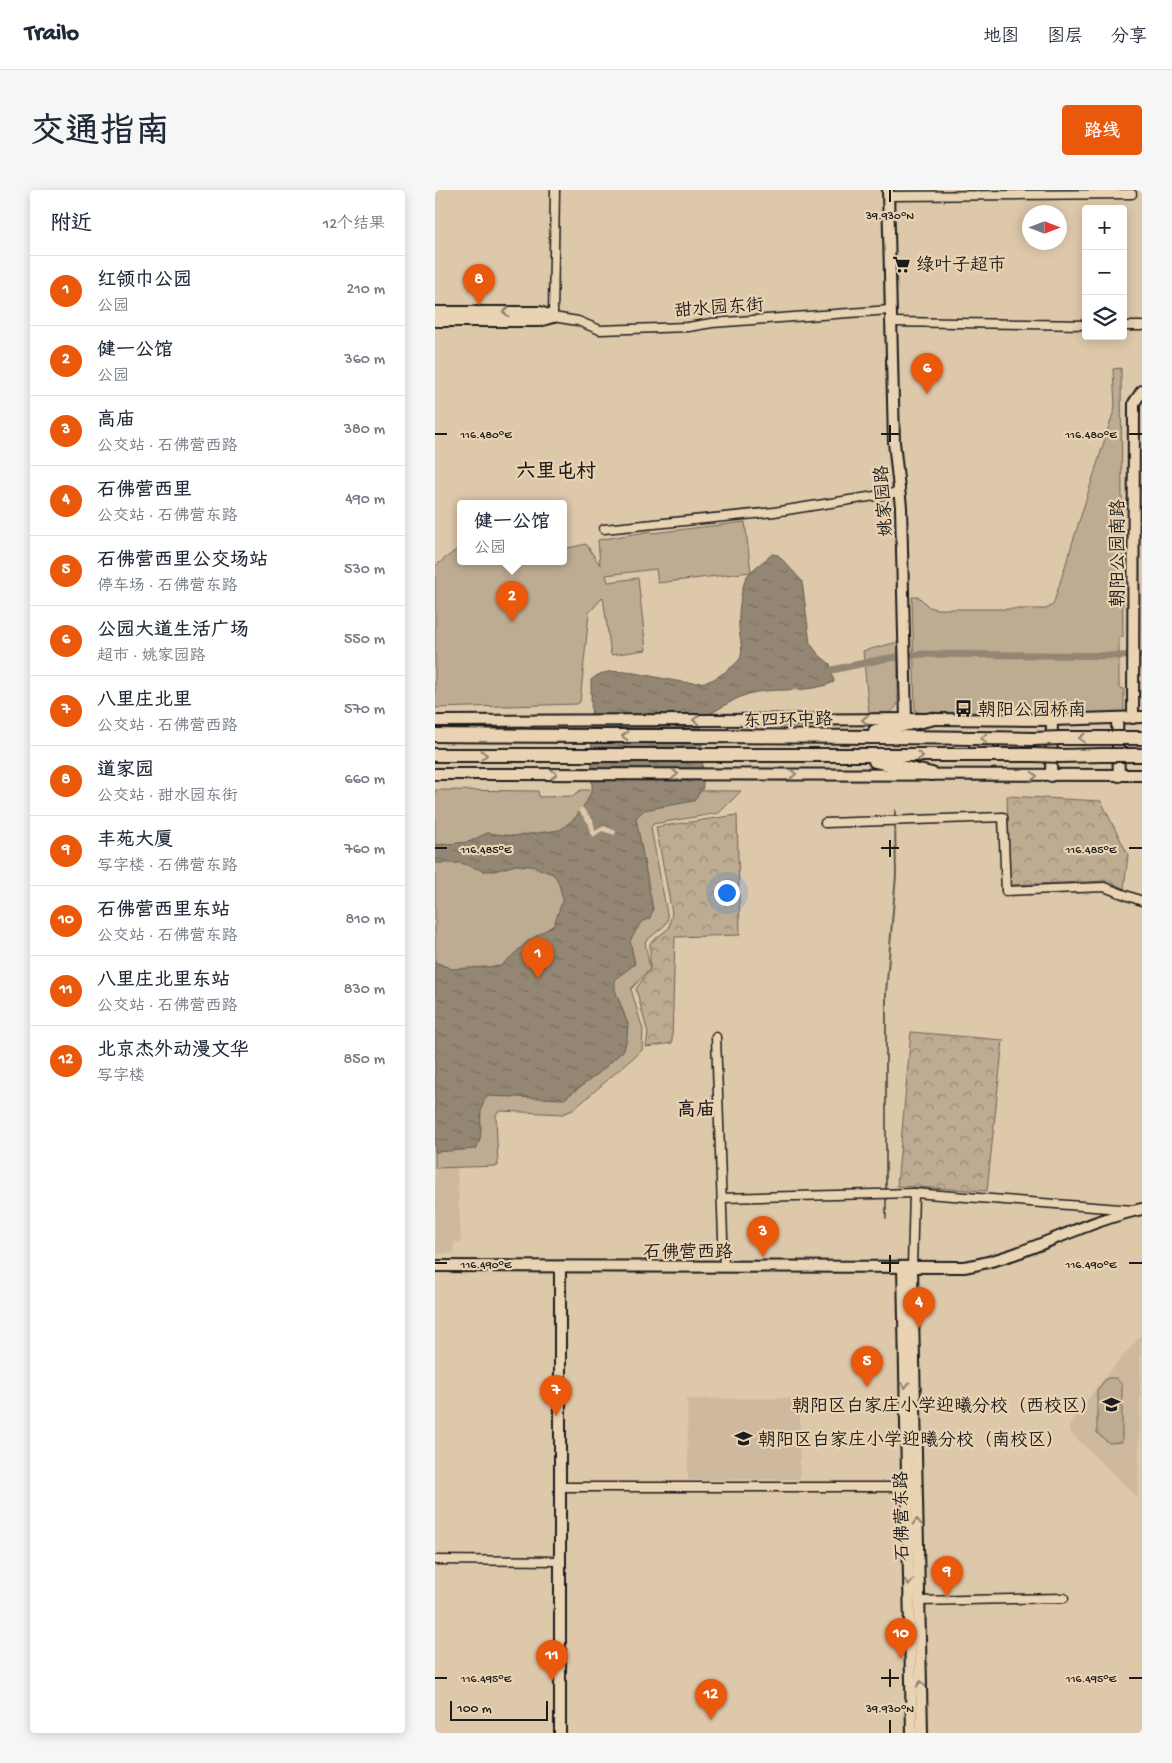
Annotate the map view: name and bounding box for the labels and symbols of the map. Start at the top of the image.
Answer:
north arrow [1022,205,1067,250]
text: 39.930°N [865,210,914,224]
supermarket icon: 绿叶子超市 [892,254,912,274]
place label: 绿叶子超市 [916,255,1006,277]
pin: 8 [463,264,495,305]
street label: 甜水园东街 [673,295,765,323]
one-way arrow [501,307,509,317]
pin: 6 [911,353,943,394]
text: 116.480°E [459,429,512,443]
text: 116.480°E [1064,429,1117,443]
district label: 六里屯村 [516,461,596,485]
street label: 姚家园路 [872,464,898,538]
street label: 朝阳公园南路 [1108,499,1130,607]
pin: 2 [496,581,528,622]
bus stop icon: 朝阳公园桥南 [954,699,974,719]
place label: 朝阳公园桥南 [978,700,1086,722]
street label: 东四环中路 [743,709,833,733]
one-way arrow [692,715,700,725]
one-way arrow [861,715,868,725]
one-way arrow [621,731,628,741]
one-way arrow [980,733,988,743]
one-way arrow [1077,733,1085,743]
one-way arrow [480,750,488,760]
one-way arrow [916,751,924,761]
one-way arrow [550,769,558,779]
one-way arrow [672,769,679,779]
one-way arrow [790,769,797,779]
one-way arrow [1030,771,1038,781]
text: 116.485°E [460,844,512,858]
text: 116.485°E [1065,844,1117,858]
your location [714,880,740,906]
pin: 1 [522,938,554,979]
district label: 高庙 [677,1099,715,1123]
pin: 3 [747,1216,779,1257]
street label: 石佛营西路 [643,1242,733,1264]
text: 116.490°E [460,1259,512,1273]
text: 116.490°E [1065,1259,1117,1273]
pin: 4 [903,1287,935,1328]
pin: 5 [851,1346,883,1387]
pin: 7 [540,1375,572,1416]
one-way arrow [900,1381,910,1389]
school or university icon: 朝阳区白家庄小学迎曦分校（西校区） [1102,1395,1122,1415]
place label: 朝阳区白家庄小学迎曦分校（西校区） [792,1396,1098,1418]
school or university icon: 朝阳区白家庄小学迎曦分校（南校区） [734,1429,754,1449]
place label: 朝阳区白家庄小学迎曦分校（南校区） [758,1430,1064,1452]
street label: 石佛营东路 [891,1471,915,1561]
one-way arrow [912,1518,923,1526]
pin: 9 [931,1556,963,1597]
one-way arrow [904,1578,914,1586]
pin: 10 [885,1618,917,1659]
pin: 11 [536,1640,568,1681]
text: 116.495°E [460,1673,512,1687]
text: 116.495°E [1065,1673,1117,1687]
pin: 12 [695,1679,727,1720]
one-way arrow [916,1680,927,1688]
scale bar [450,1698,547,1721]
text: 39.930°N [865,1703,914,1717]

